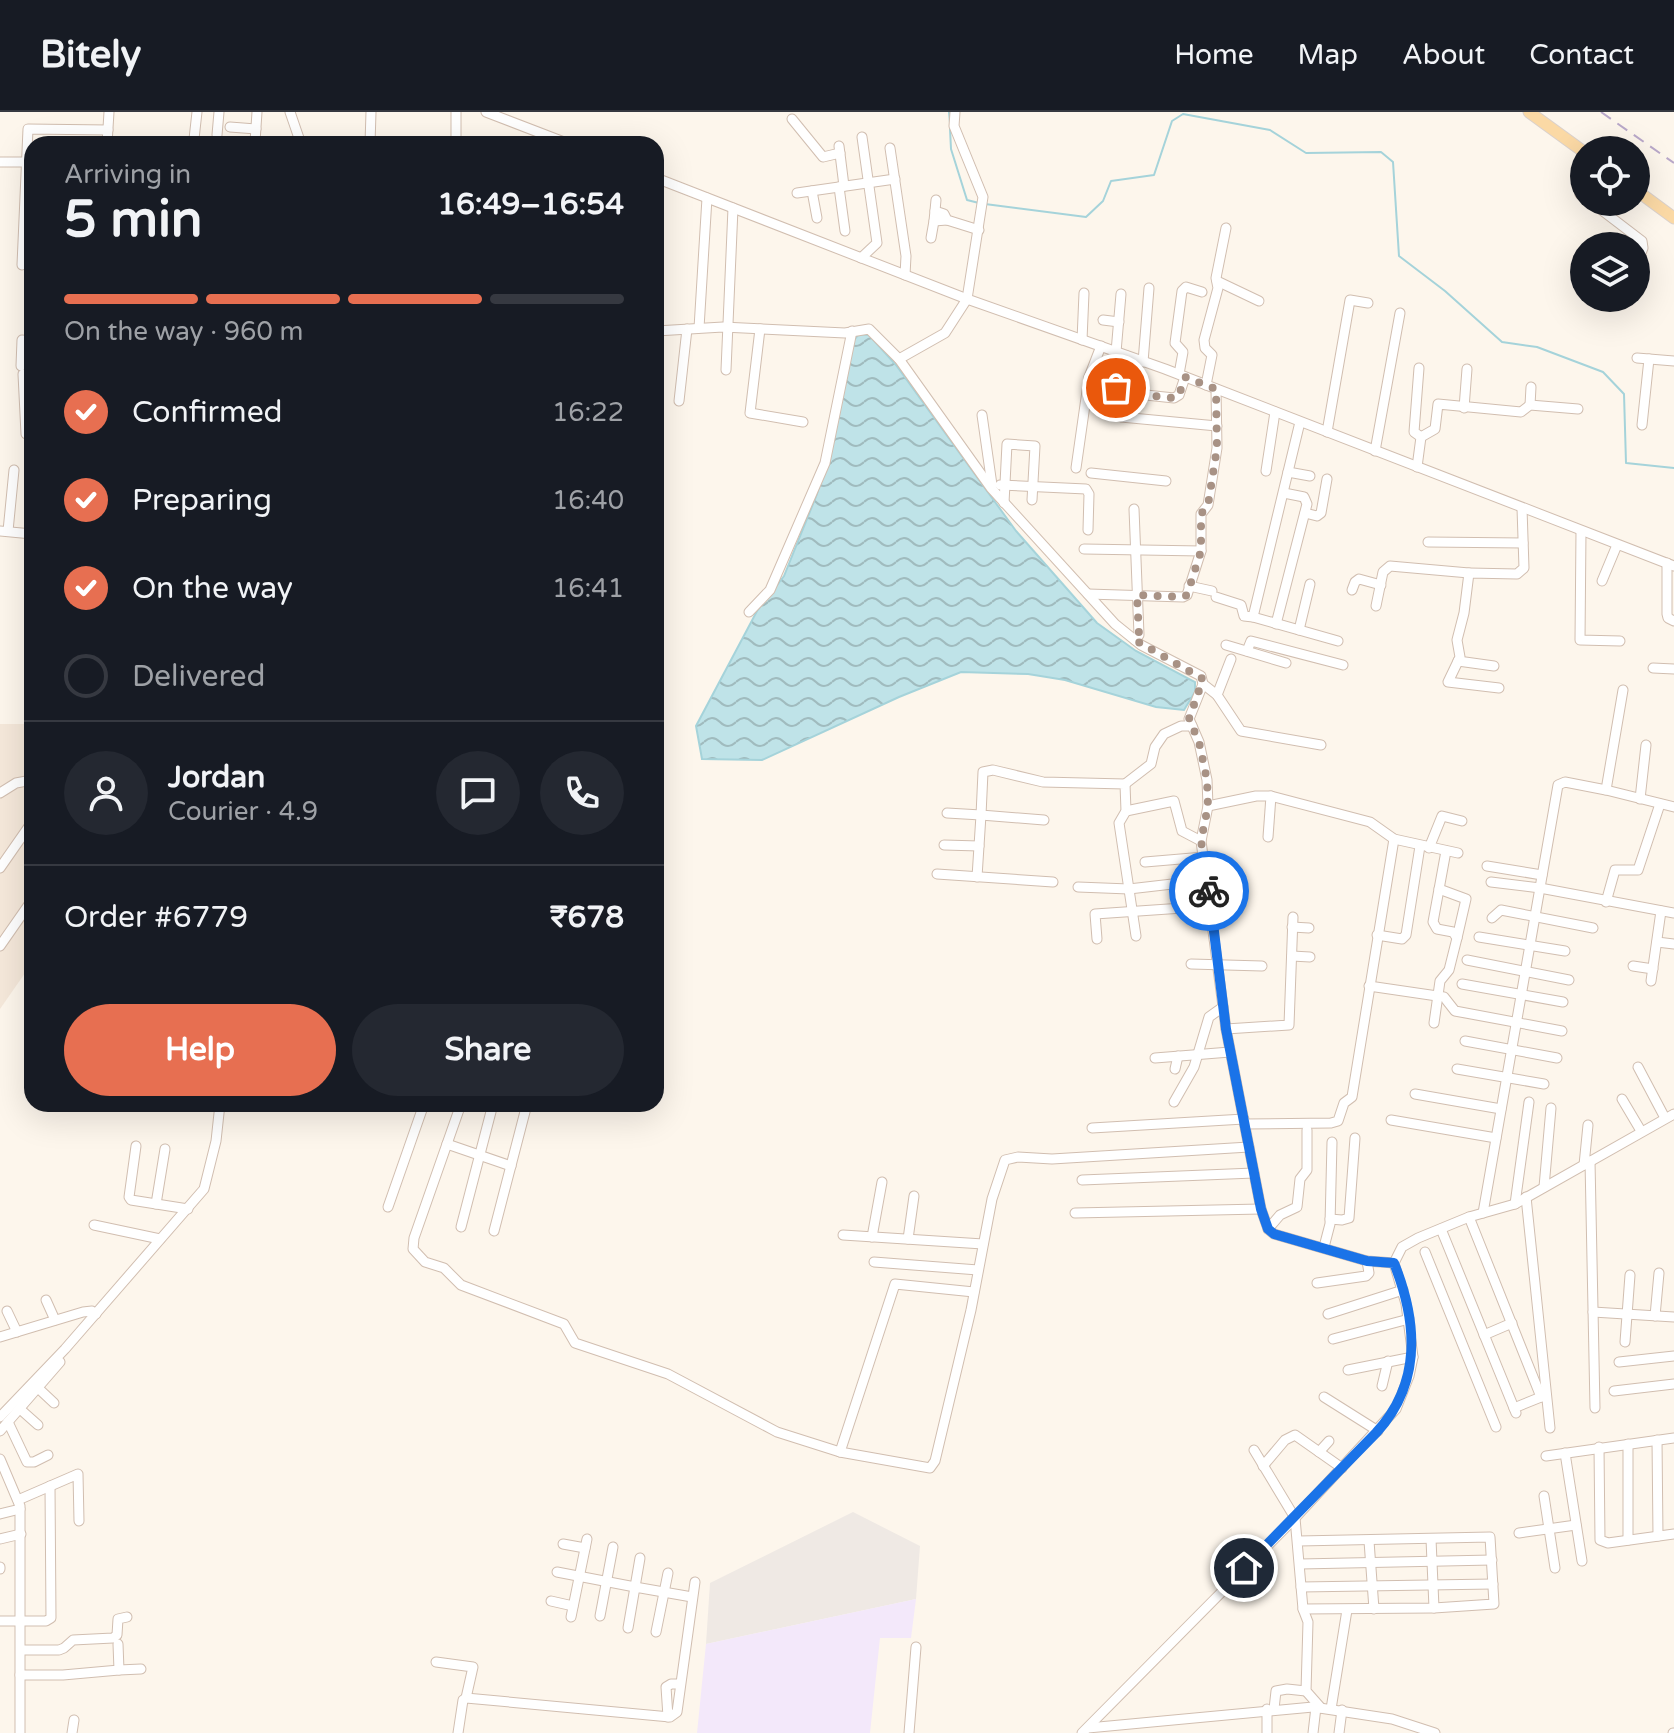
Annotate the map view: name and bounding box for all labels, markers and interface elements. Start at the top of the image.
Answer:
text: Bitely [40,32,141,78]
text: Home [1174,38,1254,72]
text: Map [1298,38,1358,72]
text: About [1402,38,1485,72]
text: Contact [1529,38,1634,72]
map controls [1570,136,1650,312]
button: locate [1570,136,1650,216]
text: Arriving in [64,159,191,190]
text: 16:49–16:54 [437,186,624,223]
text: 5 min [64,188,203,251]
button: layers [1570,232,1650,312]
text: On the way · 960 m [64,316,303,347]
pin [1082,354,1150,422]
icon: bag [1094,366,1138,410]
icon: check [64,390,108,434]
text: Confirmed [132,394,283,431]
text: 16:22 [552,397,624,428]
icon: check [64,478,108,522]
text: Preparing [132,482,272,519]
text: 16:40 [552,485,624,516]
icon: check [64,566,108,610]
text: On the way [132,570,293,607]
text: 16:41 [552,573,624,604]
text: Delivered [132,658,266,695]
button: person [64,751,148,835]
button: chat [436,751,520,835]
button: phone [540,751,624,835]
text: Jordan [168,759,265,796]
text: Courier · 4.9 [168,796,318,827]
courier [1169,851,1249,931]
icon: bike [1187,869,1231,913]
text: Order #6779 [64,899,248,936]
text: ₹678 [550,899,624,936]
button: Help [64,1004,336,1096]
button: Share [352,1004,624,1096]
pin [1210,1534,1278,1602]
icon: home [1222,1546,1266,1590]

